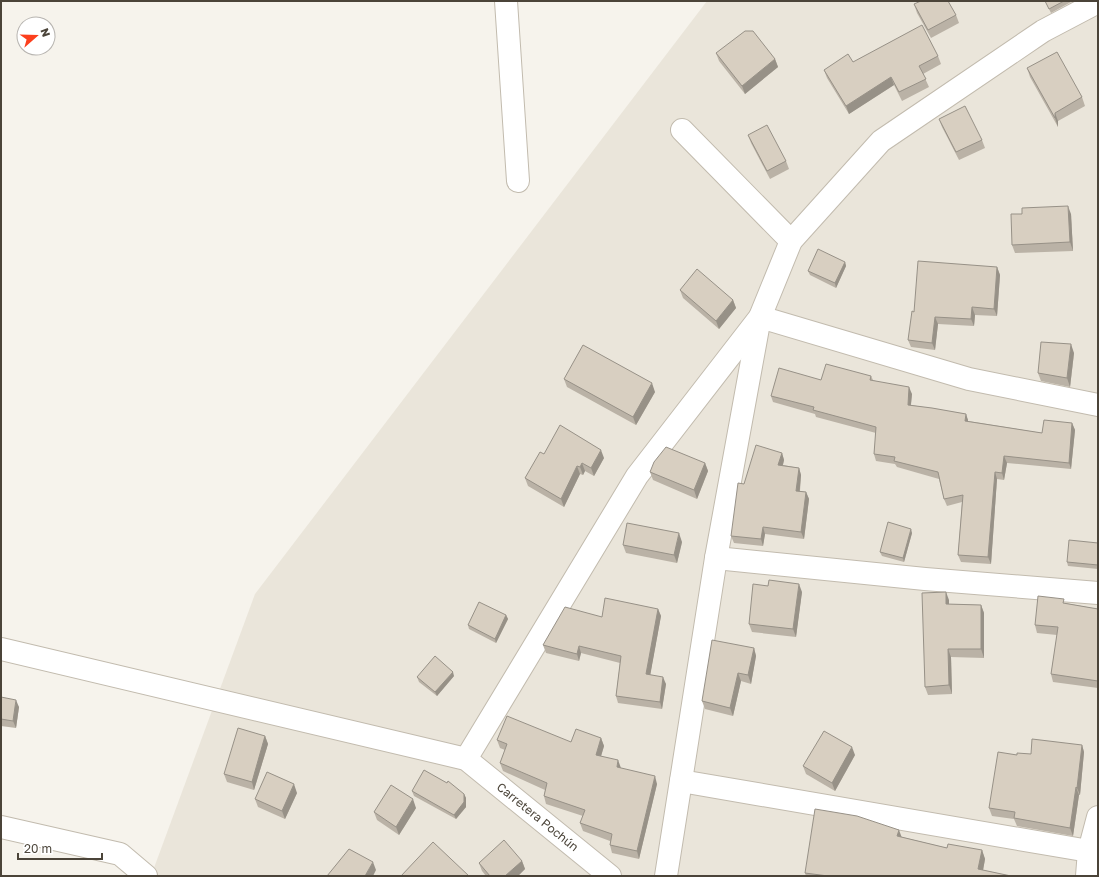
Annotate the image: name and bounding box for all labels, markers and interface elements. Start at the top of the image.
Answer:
north arrow [16,16,56,56]
text: N [38,26,53,39]
street label: Carretera Pochún [494,779,582,854]
scale bar [18,835,102,861]
text: 20 m [24,841,52,856]

